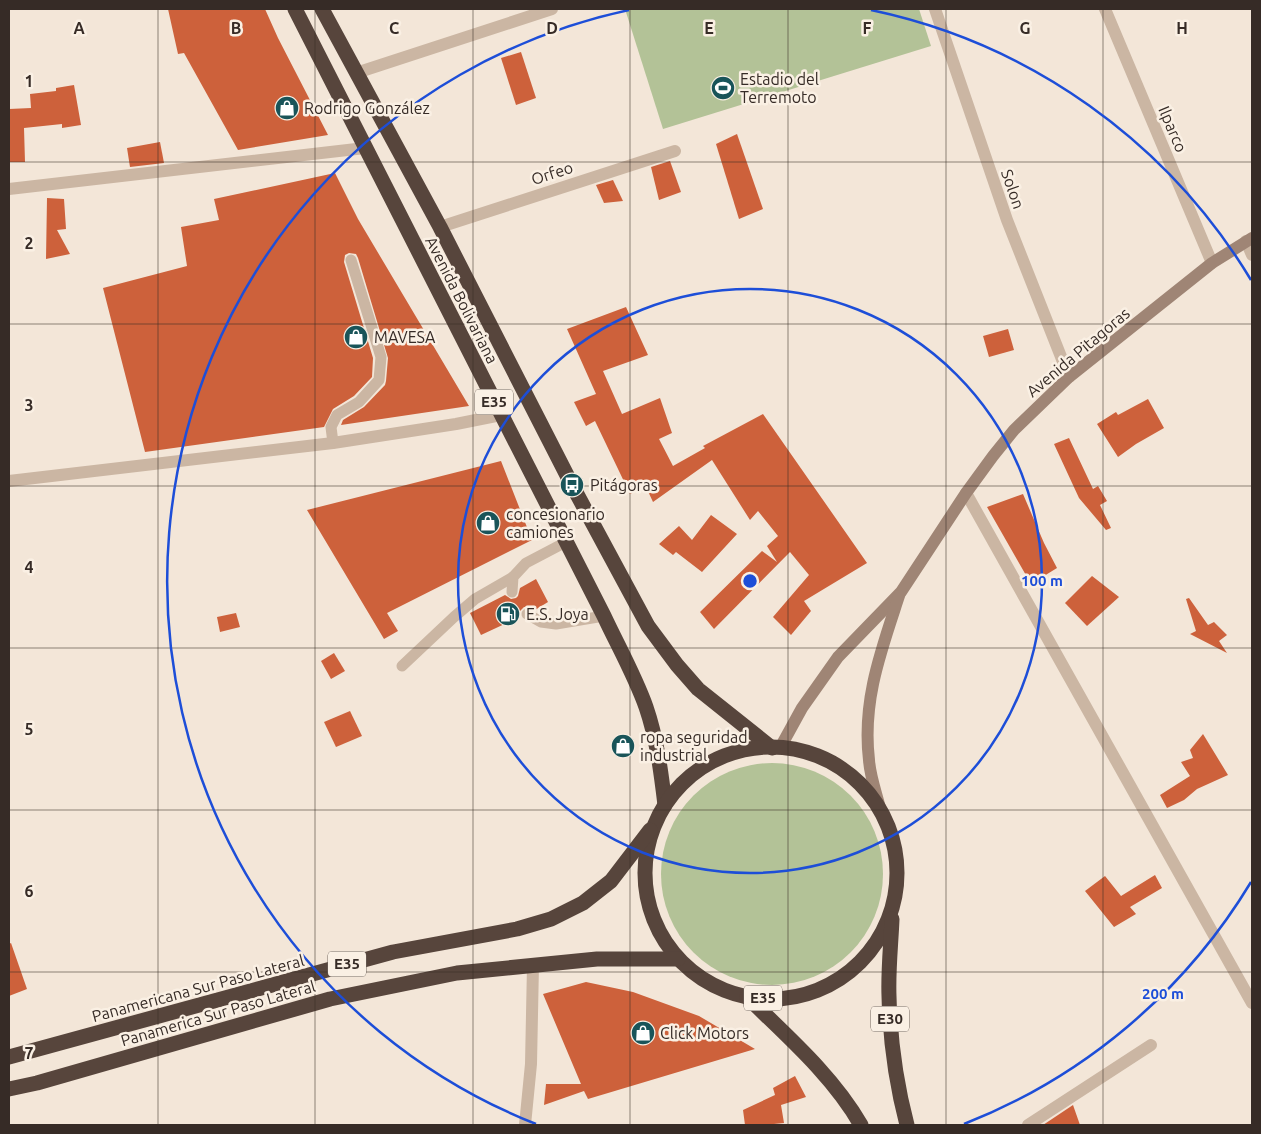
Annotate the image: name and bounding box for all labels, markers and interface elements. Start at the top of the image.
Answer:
text: A [73,19,85,37]
text: B [231,19,241,37]
text: C [389,19,399,37]
text: D [546,19,558,37]
text: E [704,19,714,37]
text: F [863,19,872,37]
text: G [1019,19,1031,37]
text: H [1176,19,1188,37]
place label: Estadio del Terremoto [740,70,819,106]
text: 1 [24,72,34,90]
sports icon: Estadio del Terremoto [710,75,736,101]
shop icon: Rodrigo González [274,95,300,121]
place label: Rodrigo González [304,99,430,117]
street label: Ilparco [1155,103,1191,155]
street label: Orfeo [529,158,575,188]
street label: Solon [998,167,1028,211]
street label: Avenida Bolivariana [422,233,502,367]
text: 2 [24,234,34,252]
street label: Avenida Pitagoras [1023,304,1133,400]
shop icon: MAVESA [343,324,369,350]
place label: MAVESA [374,328,436,346]
road number: E35 [475,390,513,414]
text: 3 [24,396,34,414]
bus stop icon: Pitágoras [559,472,585,498]
place label: Pitágoras [590,476,658,494]
place label: concesionario camiones [506,505,605,541]
shop icon: concesionario camiones [475,510,501,536]
text: 4 [24,558,34,576]
centre of rings [741,572,759,590]
text: 100 m [1021,572,1063,589]
fuel station icon: E.S. Joya [495,601,521,627]
place label: E.S. Joya [526,605,589,623]
text: 5 [24,720,34,738]
place label: ropa seguridad industrial [640,728,748,764]
shop icon: ropa seguridad industrial [610,733,636,759]
text: 6 [24,882,34,900]
street label: Panamericana Sur Paso Lateral [90,951,306,1025]
road number: E35 [328,952,366,976]
street label: Panamerica Sur Paso Lateral [119,977,317,1049]
text: 200 m [1142,985,1184,1002]
road number: E35 [744,986,782,1010]
road number: E30 [871,1006,909,1032]
shop icon: Click Motors [630,1020,656,1046]
place label: Click Motors [660,1024,749,1042]
text: 7 [24,1044,34,1062]

